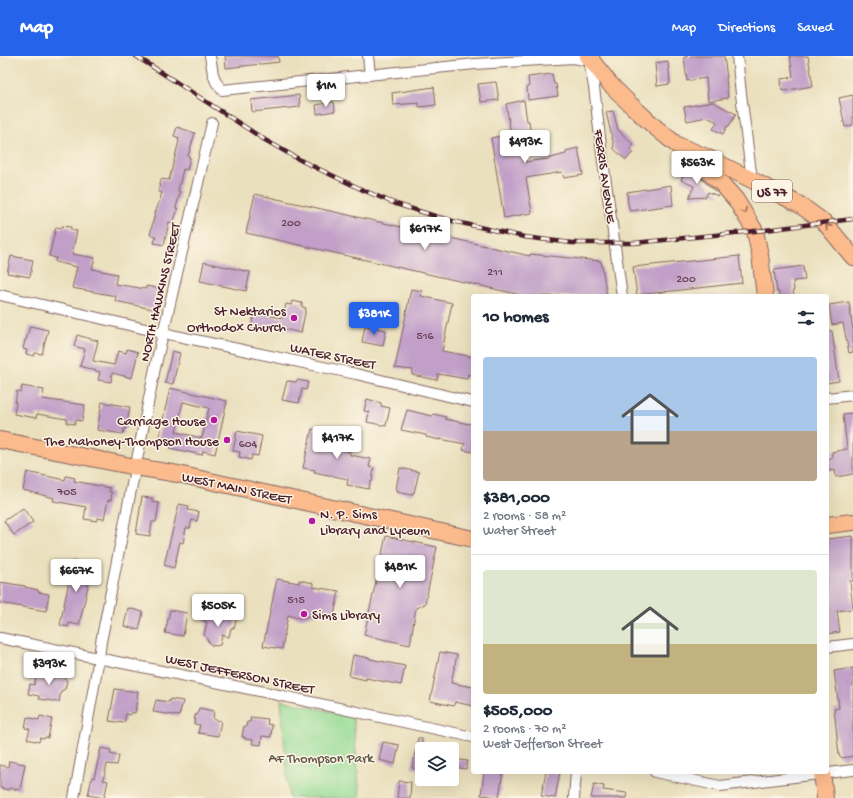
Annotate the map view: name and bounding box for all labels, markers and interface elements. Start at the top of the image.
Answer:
text: Map [20,17,53,40]
text: Map [672,20,696,37]
text: Directions [718,20,775,37]
text: Saved [797,20,833,37]
pin: $1M [307,74,345,108]
text: $1M [316,79,336,94]
street label: FERRIS AVENUE [588,127,619,226]
pin: $493K [497,130,553,164]
text: $493K [509,135,541,150]
pin: $563K [669,151,725,185]
text: $563K [680,156,714,171]
road number: US 77 [752,180,792,202]
one-way arrow [739,207,746,214]
house number: 200 [281,217,301,231]
pin: $617K [397,217,453,251]
street label: NORTH HAWKINS STREET [137,221,186,364]
text: $617K [409,222,441,237]
one-way arrow [826,225,833,232]
house number: 211 [487,266,503,280]
house number: 200 [676,273,696,287]
pin: $381K [346,302,402,336]
place label: St Nektarios Orthodox Church [187,304,287,337]
text: $381K [358,307,390,322]
icon: filters [795,307,817,329]
text: 10 homes [483,308,549,328]
marker: St Nektarios Orthodox Church [289,313,299,323]
house number: 516 [416,330,435,344]
street label: WATER STREET [288,340,377,375]
icon: home [614,383,686,455]
place label: Carriage House [117,414,207,431]
marker: Carriage House [209,415,219,425]
pin: $417K [309,426,365,460]
text: $417K [321,431,353,446]
place label: The Mahoney-Thompson House [44,434,220,451]
marker: The Mahoney-Thompson House [222,435,232,445]
house number: 604 [239,438,258,452]
street label: WEST MAIN STREET [180,470,293,509]
house number: 705 [56,486,77,500]
text: $381,000 [483,489,550,509]
place label: N. P. Sims Library and Lyceum [320,507,430,540]
text: 2 rooms · 58 m² [483,509,566,524]
marker: N. P. Sims Library and Lyceum [307,516,317,526]
text: Water Street [483,524,556,539]
pin: $481K [372,555,428,589]
pin: $667K [48,559,104,593]
text: $481K [384,560,416,575]
text: $667K [60,564,92,579]
pin: $505K [190,594,246,628]
house number: 515 [287,594,305,608]
icon: home [614,596,686,668]
text: $505K [201,599,235,614]
place label: Sims Library [312,608,380,625]
marker: Sims Library [299,609,309,619]
street label: WEST JEFFERSON STREET [163,651,316,700]
pin: $393K [21,652,77,686]
text: $393K [32,657,66,672]
text: $505,000 [483,702,552,722]
text: 2 rooms · 70 m² [483,722,566,737]
text: West Jefferson Street [483,737,602,752]
map controls [415,742,459,786]
button: layers [415,742,459,786]
park label: AF Thompson Park [269,751,375,768]

